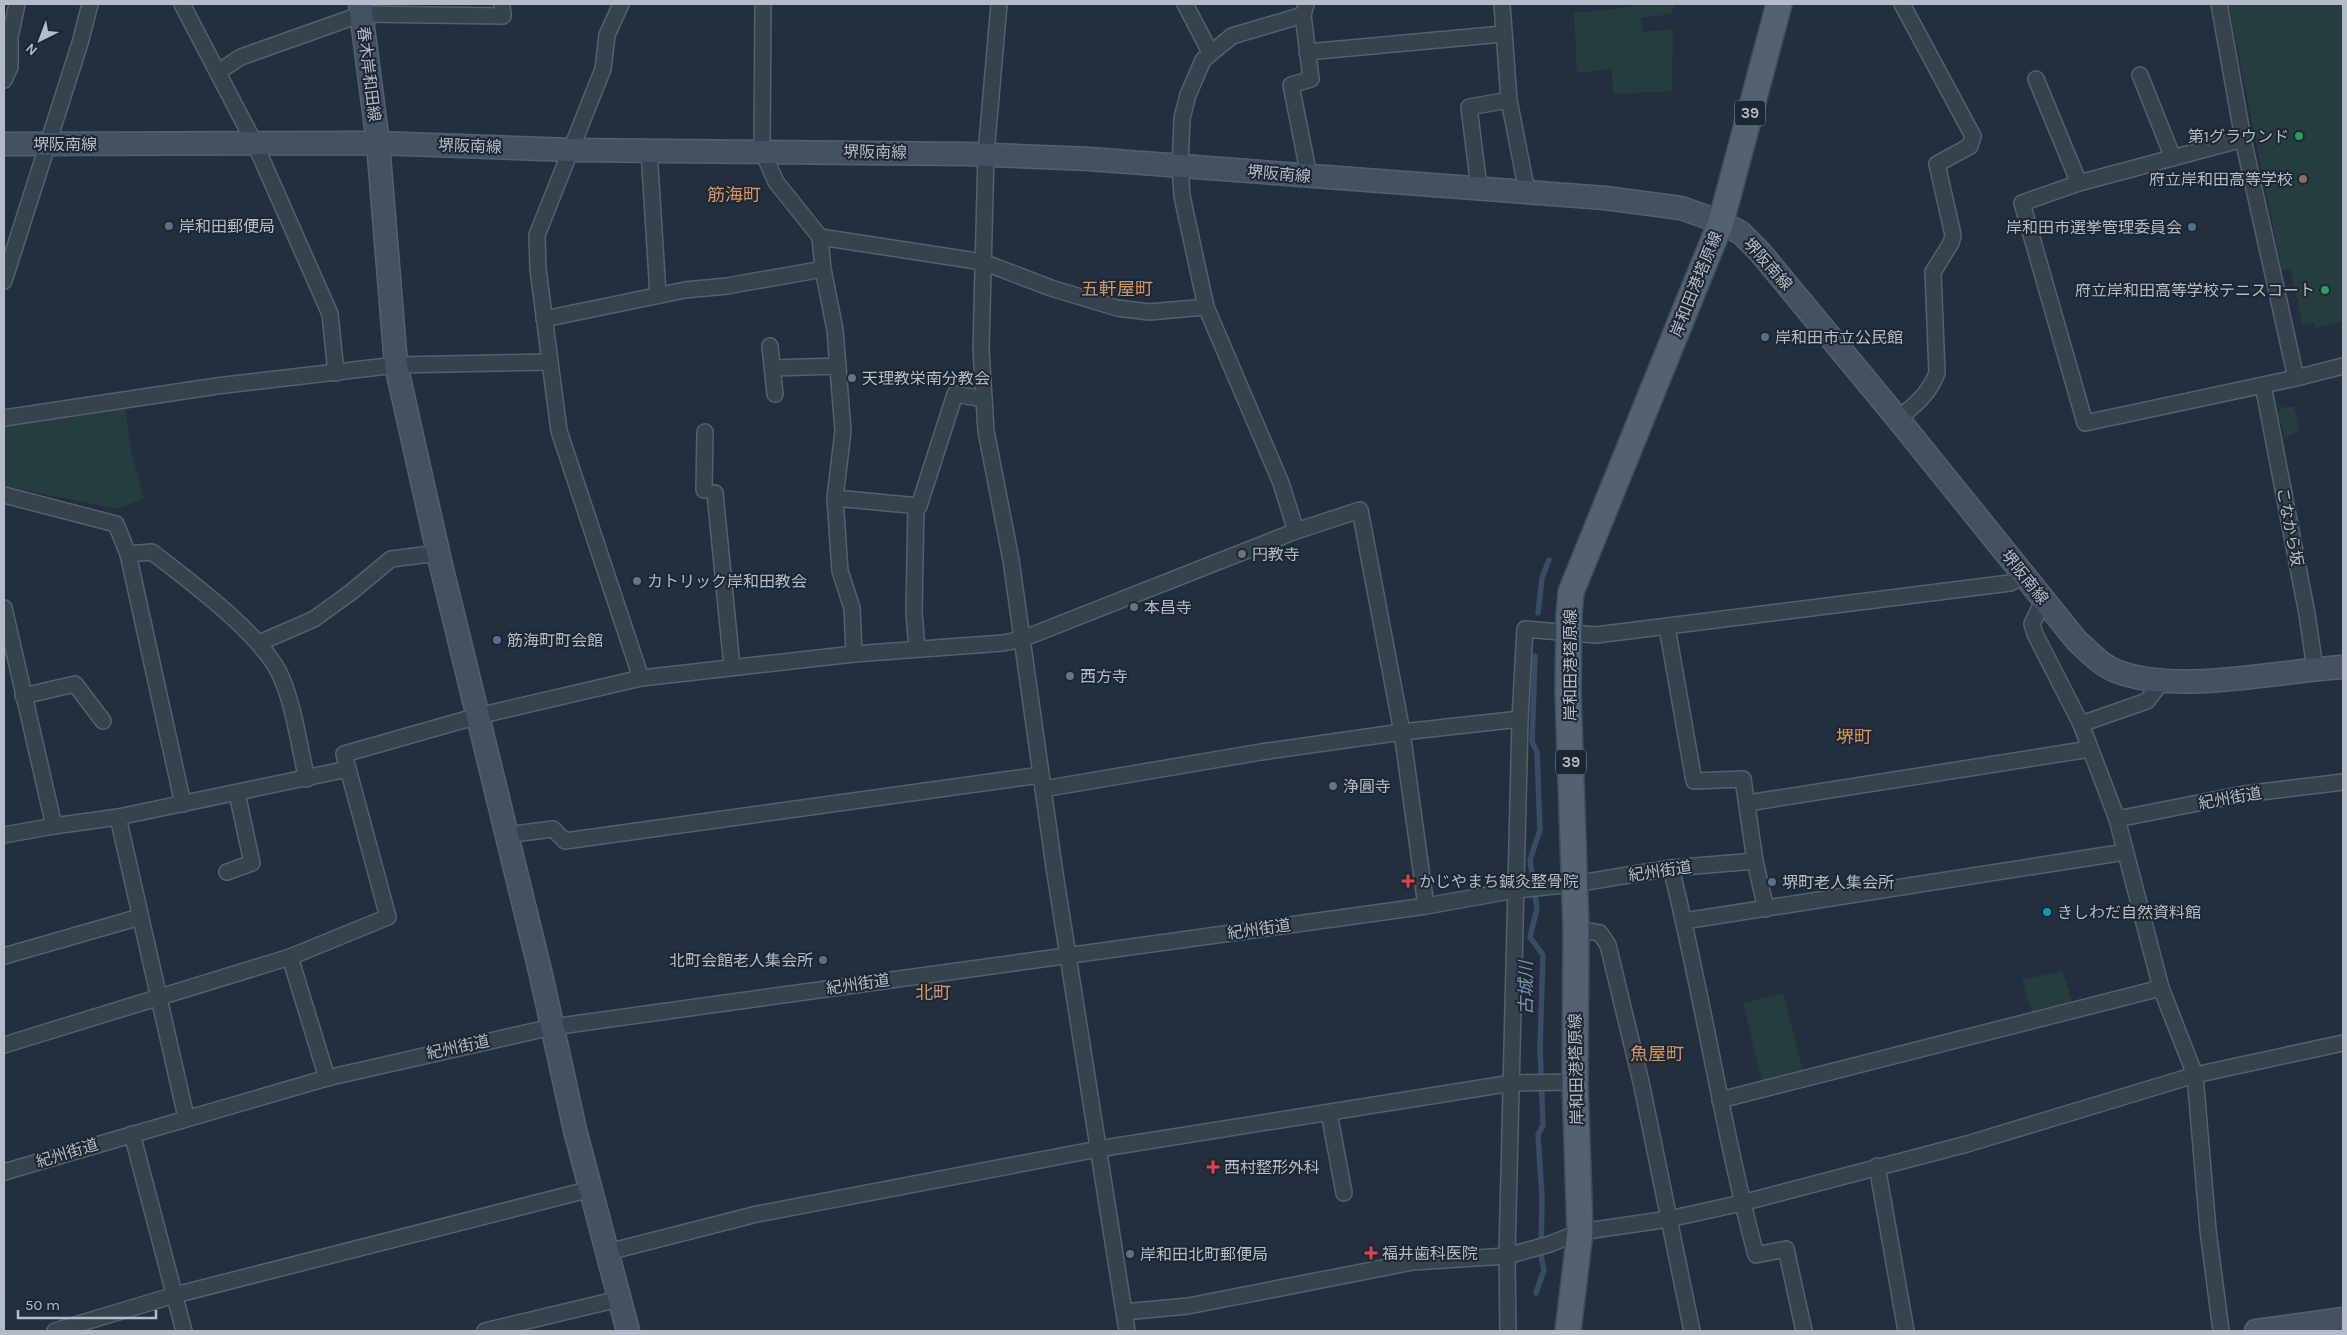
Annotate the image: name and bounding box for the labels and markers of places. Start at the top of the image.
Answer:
place label: 第1グラウンド [2188,127,2289,146]
marker: 第1グラウンド [2293,130,2305,142]
place label: 府立岸和田高等学校 [2149,170,2293,189]
marker: 府立岸和田高等学校 [2297,173,2309,185]
place label: 岸和田郵便局 [179,217,275,236]
place label: 岸和田市選挙管理委員会 [2006,218,2182,237]
marker: 岸和田郵便局 [163,220,175,232]
marker: 岸和田市選挙管理委員会 [2186,221,2198,233]
place label: 府立岸和田高等学校テニスコート [2075,281,2315,300]
marker: 府立岸和田高等学校テニスコート [2319,284,2331,296]
place label: 岸和田市立公民館 [1775,328,1903,347]
marker: 岸和田市立公民館 [1759,331,1771,343]
place label: 天理教栄南分教会 [862,369,990,388]
marker: 天理教栄南分教会 [846,372,858,384]
place label: 円教寺 [1252,545,1300,564]
marker: 円教寺 [1236,548,1248,560]
place label: カトリック岸和田教会 [647,572,807,591]
marker: カトリック岸和田教会 [631,575,643,587]
place label: 本昌寺 [1144,598,1192,617]
marker: 本昌寺 [1128,601,1140,613]
place label: 筋海町町会館 [507,631,603,650]
marker: 筋海町町会館 [491,634,503,646]
place label: 西方寺 [1080,667,1128,686]
marker: 西方寺 [1064,670,1076,682]
place label: 浄圓寺 [1343,777,1391,796]
marker: 浄圓寺 [1327,780,1339,792]
place label: かじやまち鍼灸整骨院 [1419,872,1579,891]
place label: 堺町老人集会所 [1782,873,1894,892]
marker: かじやまち鍼灸整骨院 [1401,874,1415,888]
marker: 堺町老人集会所 [1766,876,1778,888]
place label: きしわだ自然資料館 [2057,903,2201,922]
marker: きしわだ自然資料館 [2041,906,2053,918]
place label: 北町会館老人集会所 [669,951,813,970]
marker: 北町会館老人集会所 [817,954,829,966]
place label: 西村整形外科 [1224,1158,1320,1177]
marker: 西村整形外科 [1206,1160,1220,1174]
place label: 福井歯科医院 [1382,1244,1478,1263]
place label: 岸和田北町郵便局 [1140,1245,1268,1264]
marker: 福井歯科医院 [1364,1246,1378,1260]
marker: 岸和田北町郵便局 [1124,1248,1136,1260]

